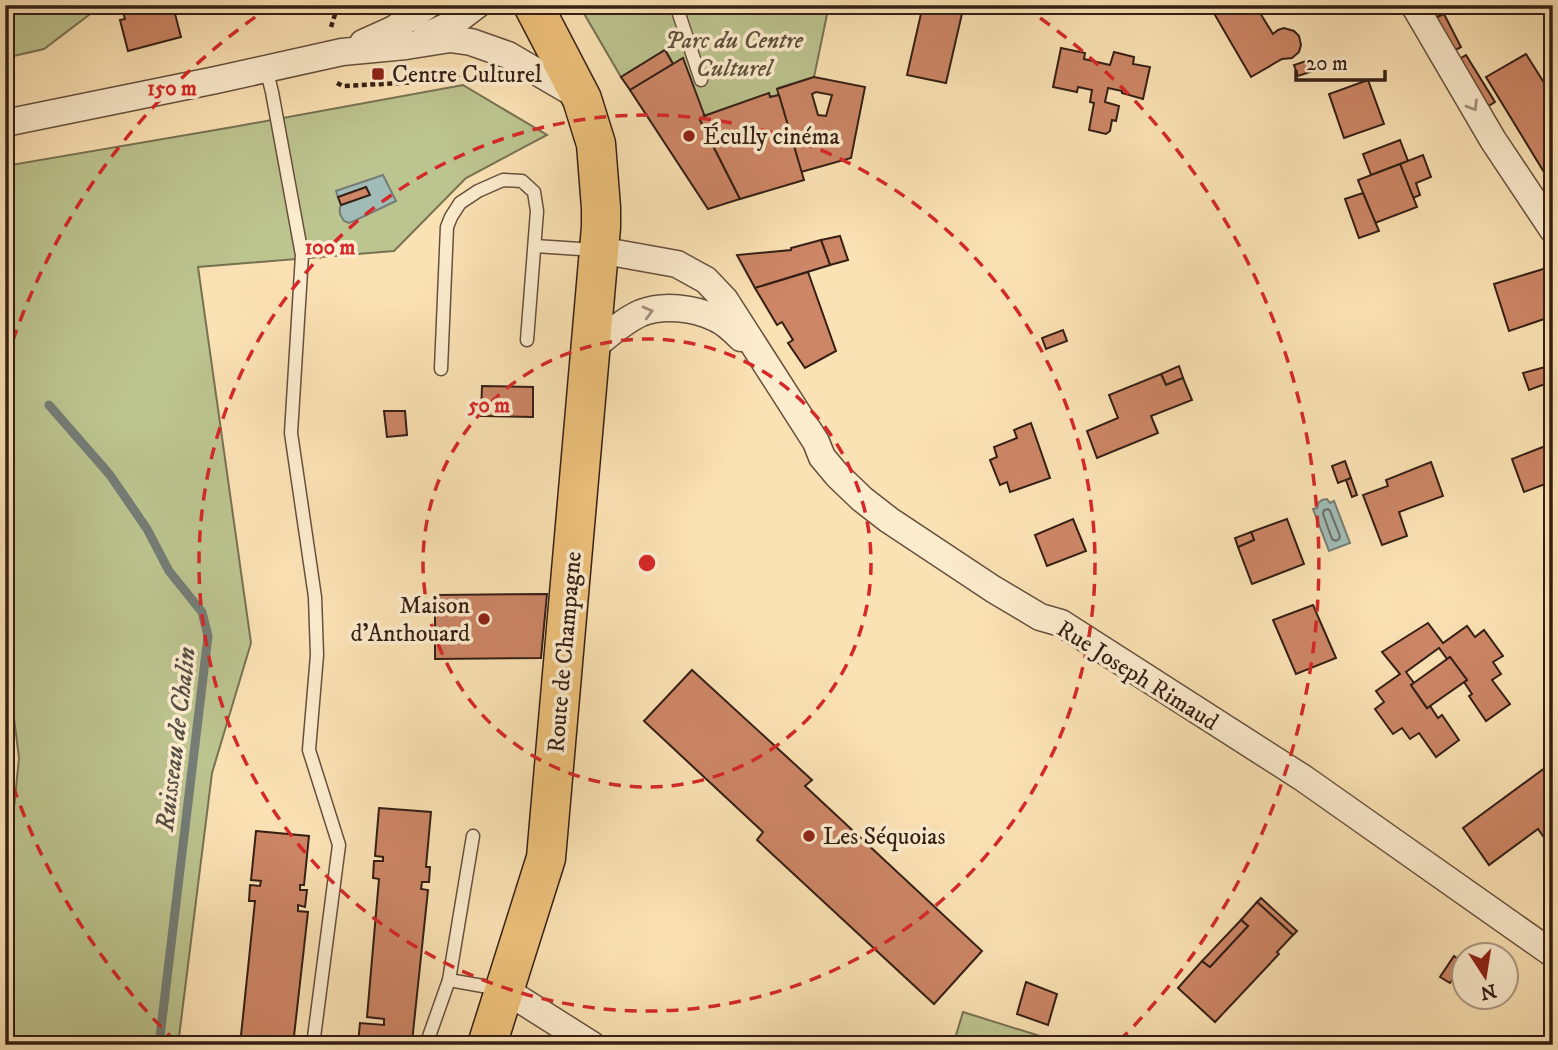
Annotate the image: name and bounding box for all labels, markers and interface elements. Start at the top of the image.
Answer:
park label: Parc du Centre Culturel [665,26,804,84]
scale bar [1296,38,1385,82]
text: 20 m [1306,51,1348,77]
place label: Centre Culturel [392,60,543,90]
marker: Centre Culturel [370,66,386,82]
text: 150 m [147,76,197,102]
one-way arrow [1465,99,1478,112]
place label: Écully cinéma [703,122,841,152]
marker: Écully cinéma [681,128,697,144]
text: 100 m [305,235,355,261]
one-way arrow [642,306,654,320]
text: 50 m [467,393,510,419]
street label: Route de Champagne [541,550,589,754]
centre of rings [635,551,659,575]
place label: Maison d'Anthouard [351,591,470,649]
marker: Maison d'Anthouard [476,611,492,627]
street label: Rue Joseph Rimaud [1051,614,1224,738]
water label: Ruisseau de Chalin [149,645,204,834]
place label: Les Séquoias [823,822,945,852]
marker: Les Séquoias [801,828,817,844]
north arrow [1450,942,1520,1012]
text: N [1478,978,1498,1004]

